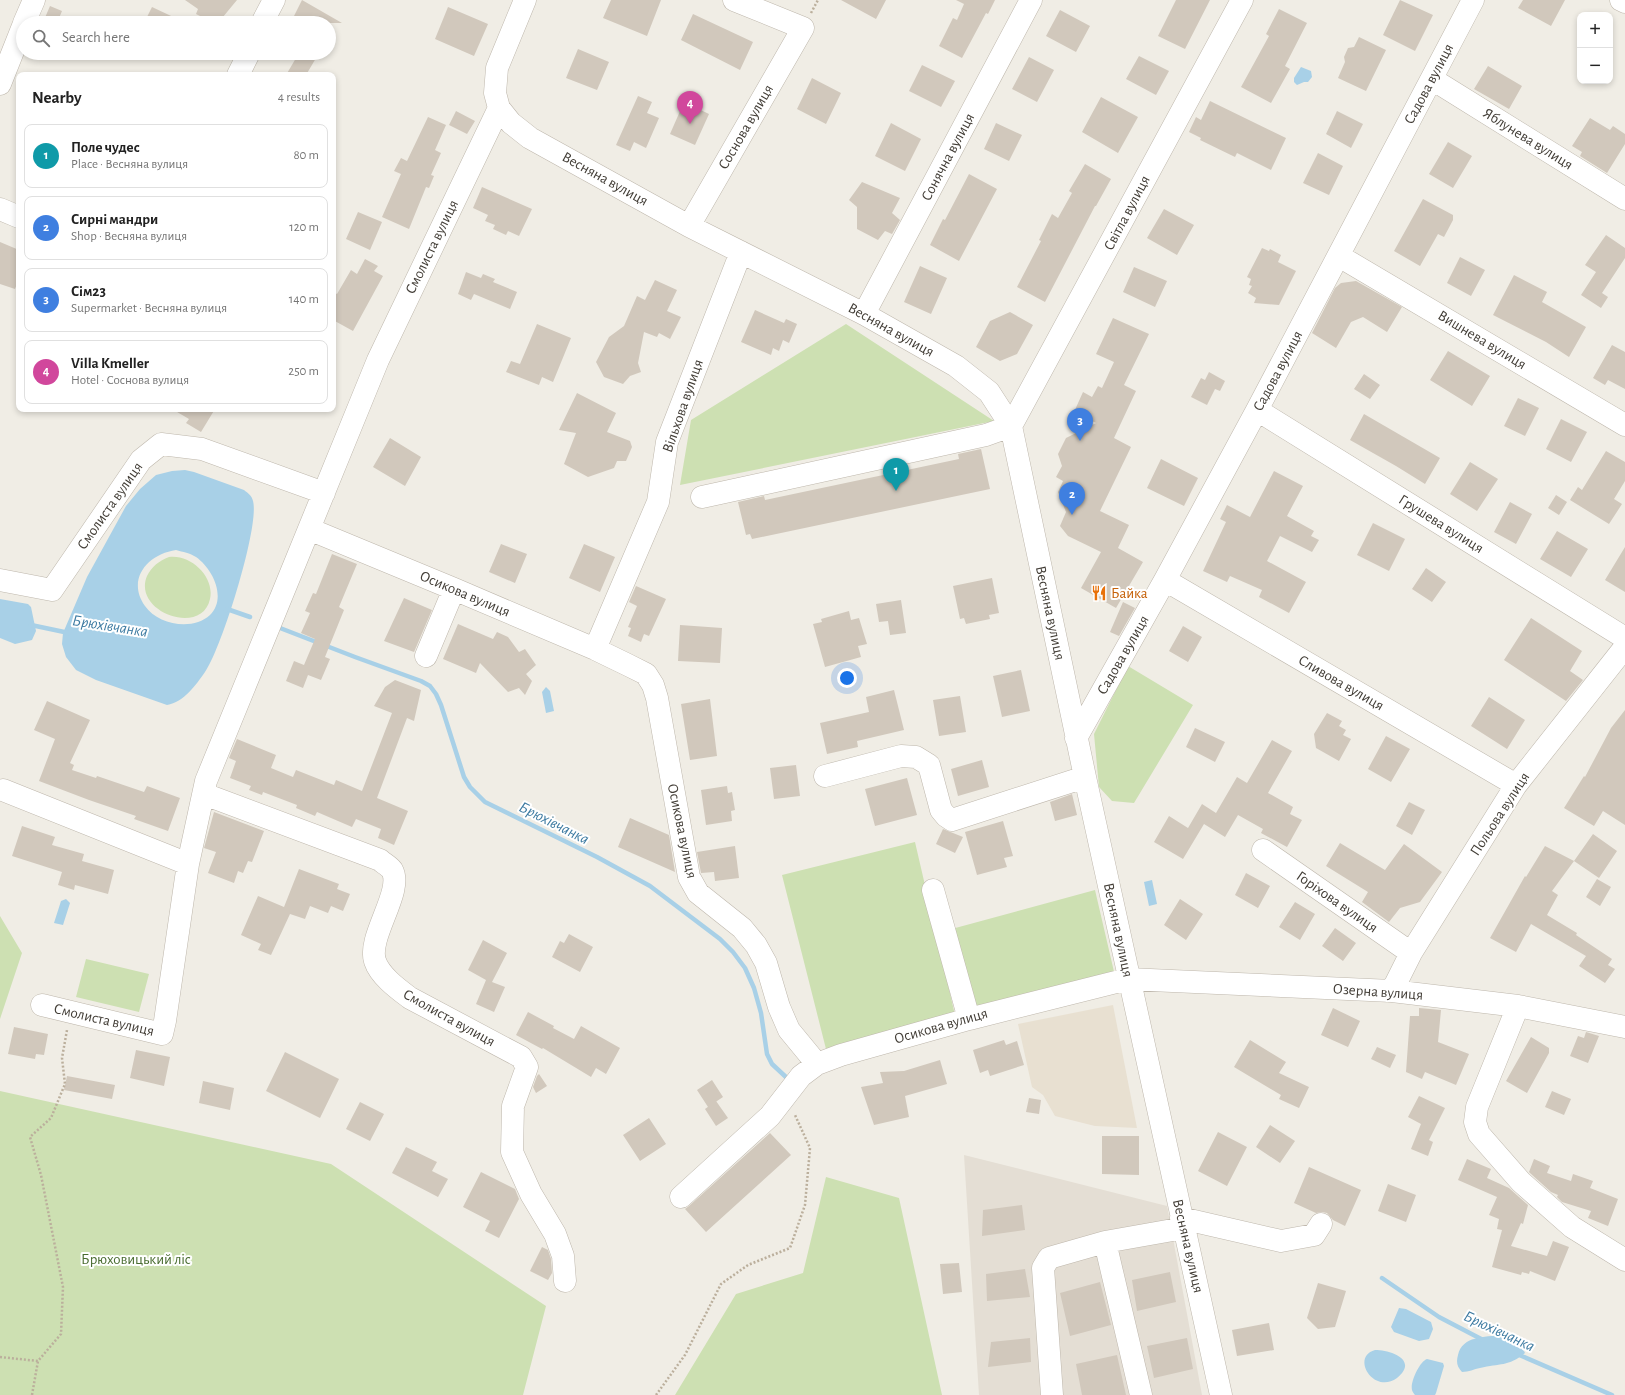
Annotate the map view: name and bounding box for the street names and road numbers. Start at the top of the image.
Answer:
street label: Садова вулиця [1402,41,1456,127]
street label: Соснова вулиця [716,82,776,172]
street label: Яблунева вулиця [1481,105,1575,173]
street label: Сонячна вулиця [919,111,977,203]
street label: Весняна вулиця [559,149,651,209]
street label: Світла вулиця [1101,173,1153,253]
street label: Смолиста вулиця [403,198,461,296]
street label: Весняна вулиця [845,300,937,360]
street label: Вишнева вулиця [1435,308,1529,372]
street label: Садова вулиця [1251,328,1305,414]
street label: Вільхова вулиця [660,357,706,455]
street label: Смолиста вулиця [74,460,146,552]
street label: Грушева вулиця [1396,492,1486,556]
street label: Весняна вулиця [1033,565,1067,661]
street label: Осикова вулиця [418,568,512,620]
street label: Садова вулиця [1094,613,1152,697]
street label: Сливова вулиця [1296,652,1386,714]
street label: Польова вулиця [1468,770,1532,858]
street label: Осикова вулиця [665,782,699,880]
street label: Горіхова вулиця [1293,868,1381,936]
street label: Весняна вулиця [1101,882,1135,978]
street label: Озерна вулиця [1332,981,1424,1003]
street label: Смолиста вулиця [400,987,498,1049]
street label: Смолиста вулиця [52,1001,156,1039]
street label: Осикова вулиця [893,1005,989,1047]
street label: Весняна вулиця [1170,1198,1206,1294]

